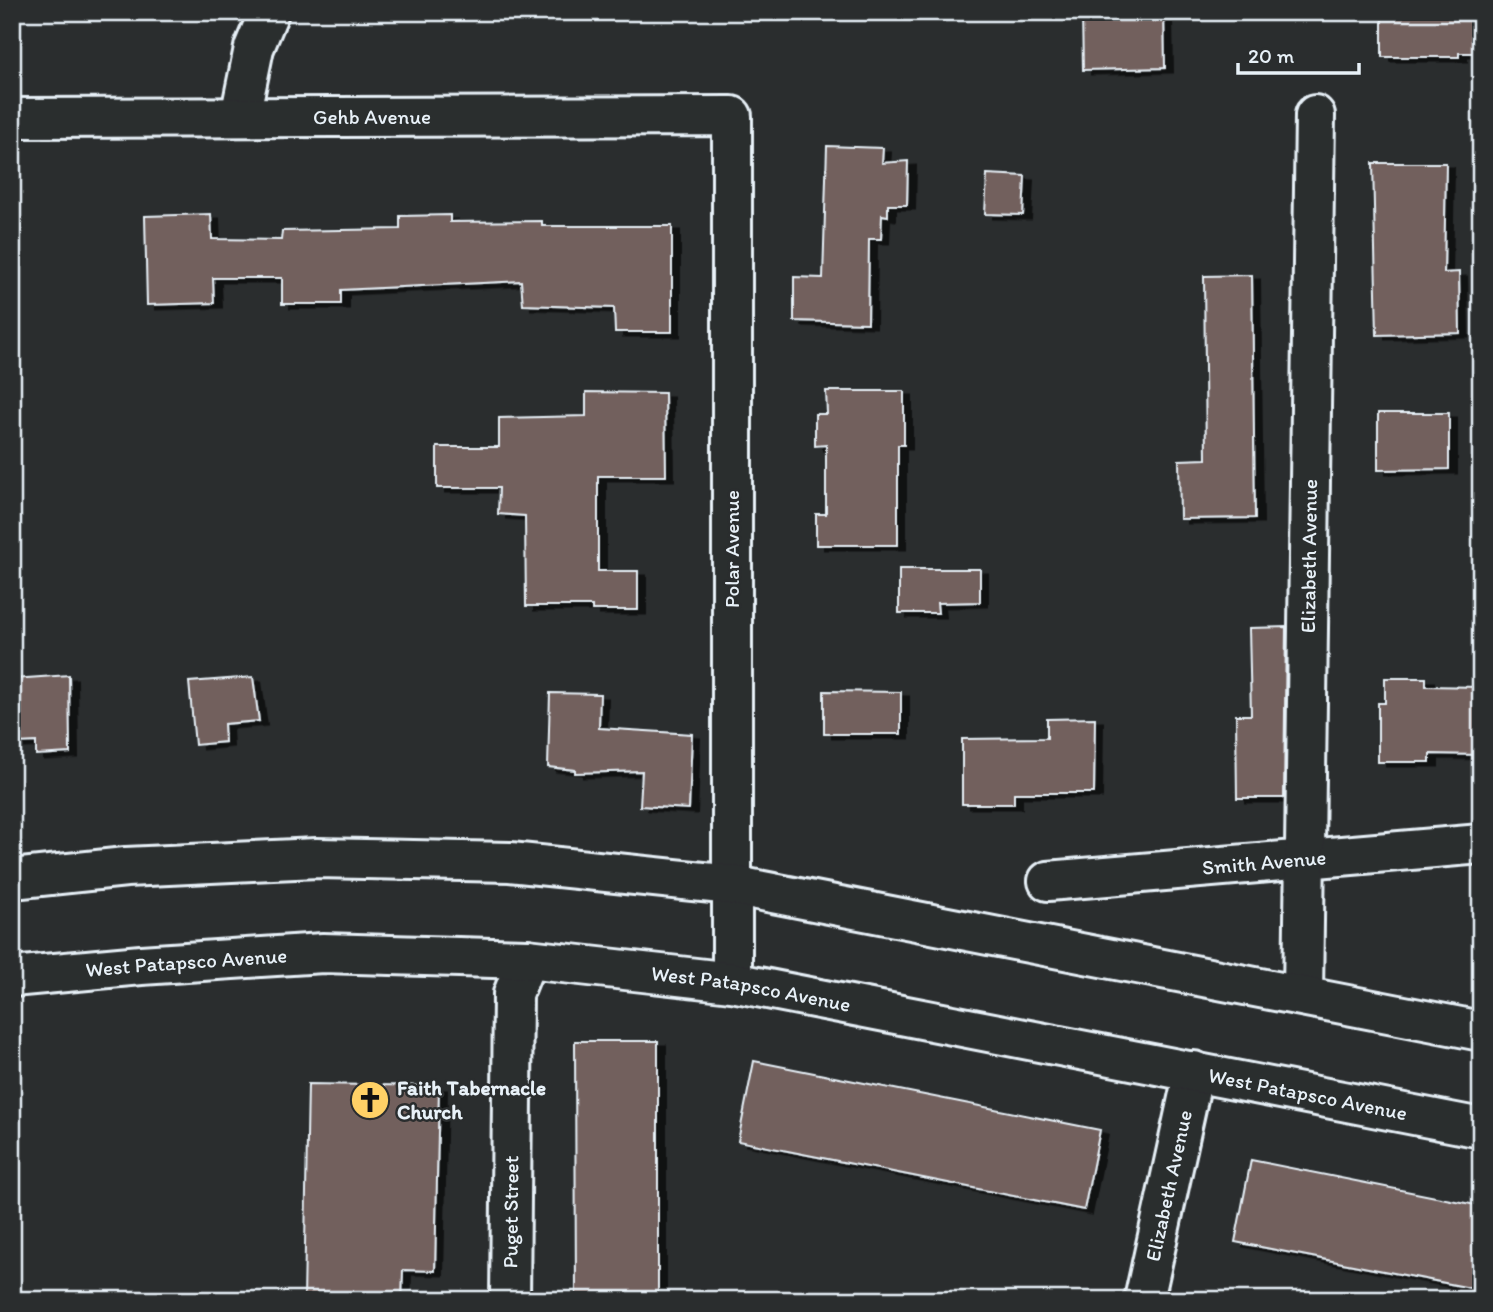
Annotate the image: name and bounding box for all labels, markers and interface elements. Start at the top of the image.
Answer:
scale bar [1238,32,1358,76]
text: 20 m [1248,43,1295,68]
street label: Gehb Avenue [313,104,431,129]
street label: Elizabeth Avenue [1295,479,1322,633]
street label: Polar Avenue [719,490,744,608]
street label: Smith Avenue [1201,844,1327,880]
street label: West Patapsco Avenue [84,942,288,982]
street label: West Patapsco Avenue [650,960,853,1017]
street label: West Patapsco Avenue [1206,1062,1409,1125]
place label: Faith Tabernacle Church [397,1075,546,1124]
church icon: Faith Tabernacle Church [349,1079,391,1121]
street label: Elizabeth Avenue [1140,1108,1197,1263]
street label: Puget Street [497,1155,523,1269]

